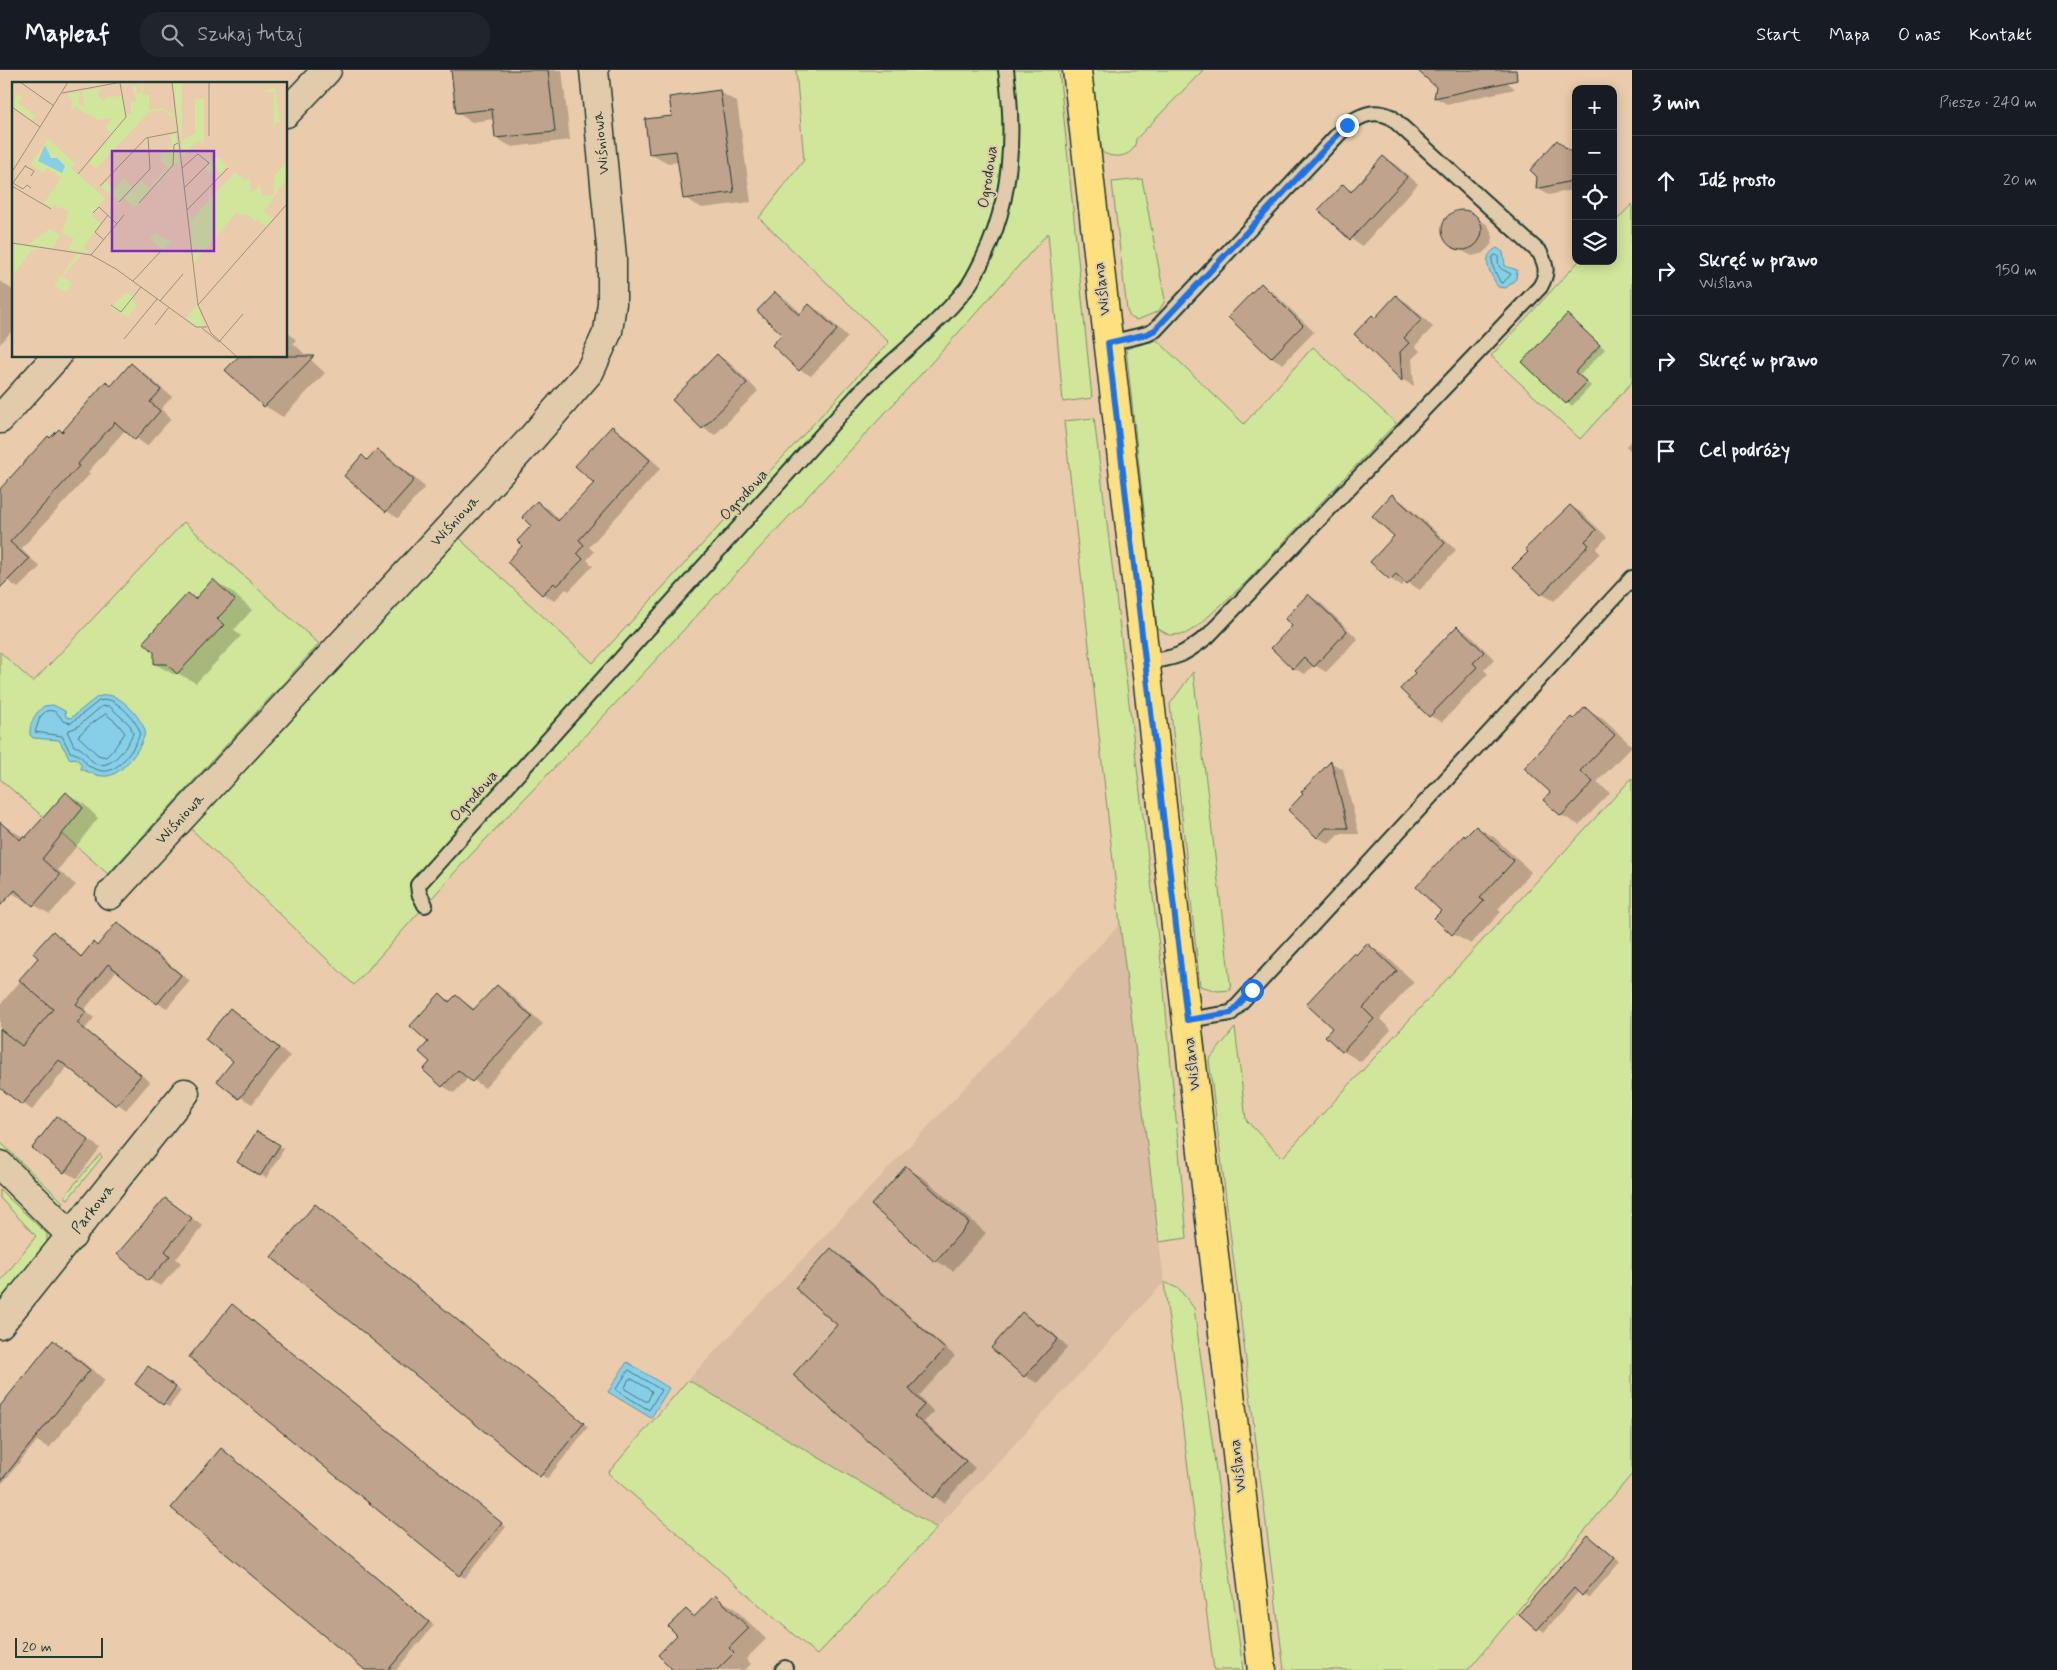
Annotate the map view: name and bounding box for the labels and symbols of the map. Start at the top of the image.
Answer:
inset map [12,82,288,358]
street label: Wiśniowa [587,110,615,176]
route end [1336,114,1359,137]
street label: Ogrodowa [973,144,1003,210]
street label: Wiślana [1088,261,1116,317]
street label: Ogrodowa [715,464,773,525]
street label: Wiśniowa [426,490,485,551]
street label: Ogrodowa [445,765,503,826]
street label: Wiśniowa [151,788,210,849]
route start [1241,979,1264,1002]
street label: Wiślana [1178,1036,1206,1092]
street label: Parkowa [67,1179,120,1239]
street label: Wiślana [1224,1438,1252,1494]
scale bar [15,1635,102,1658]

